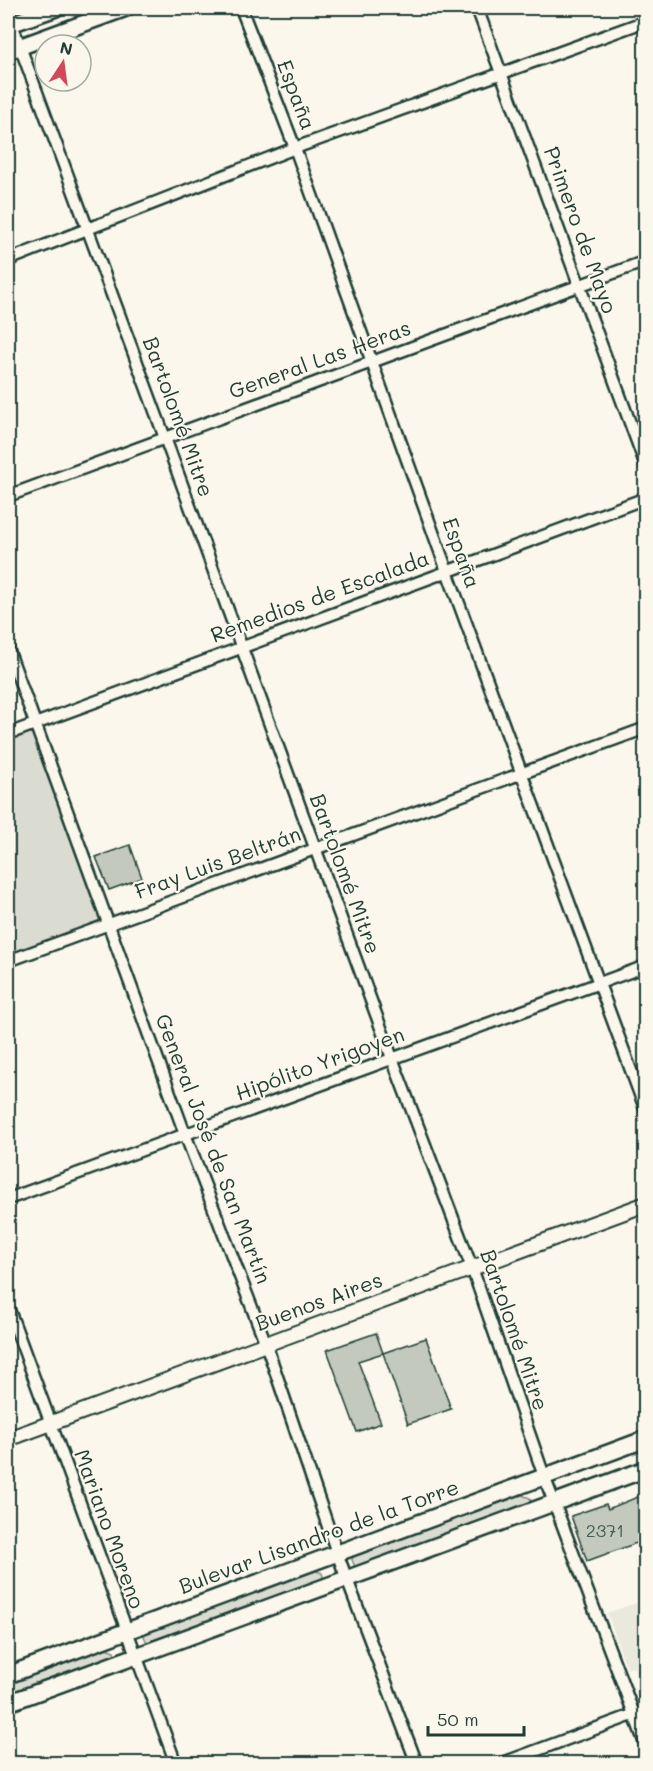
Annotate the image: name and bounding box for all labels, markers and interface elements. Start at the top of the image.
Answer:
north arrow [33,33,93,93]
text: N [58,36,75,59]
street label: España [272,56,323,133]
street label: Primero de Mayo [539,142,624,317]
street label: General Las Heras [225,313,414,404]
street label: Bartolomé Mitre [138,333,221,500]
street label: España [437,514,488,591]
street label: Remedios de Escalada [206,543,433,648]
street label: Bartolomé Mitre [305,790,388,957]
street label: Fray Luis Beltrán [131,819,304,904]
street label: General José de San Martín [150,1010,278,1287]
street label: Hipólito Yrigoyen [231,1019,408,1106]
street label: Bartolomé Mitre [475,1245,556,1414]
street label: Buenos Aires [251,1265,386,1336]
street label: Mariano Moreno [69,1445,152,1612]
street label: Bulevar Lisandro de la Torre [175,1472,462,1599]
house number: 2371 [586,1518,624,1542]
scale bar [428,1699,524,1737]
text: 50 m [437,1707,479,1731]

